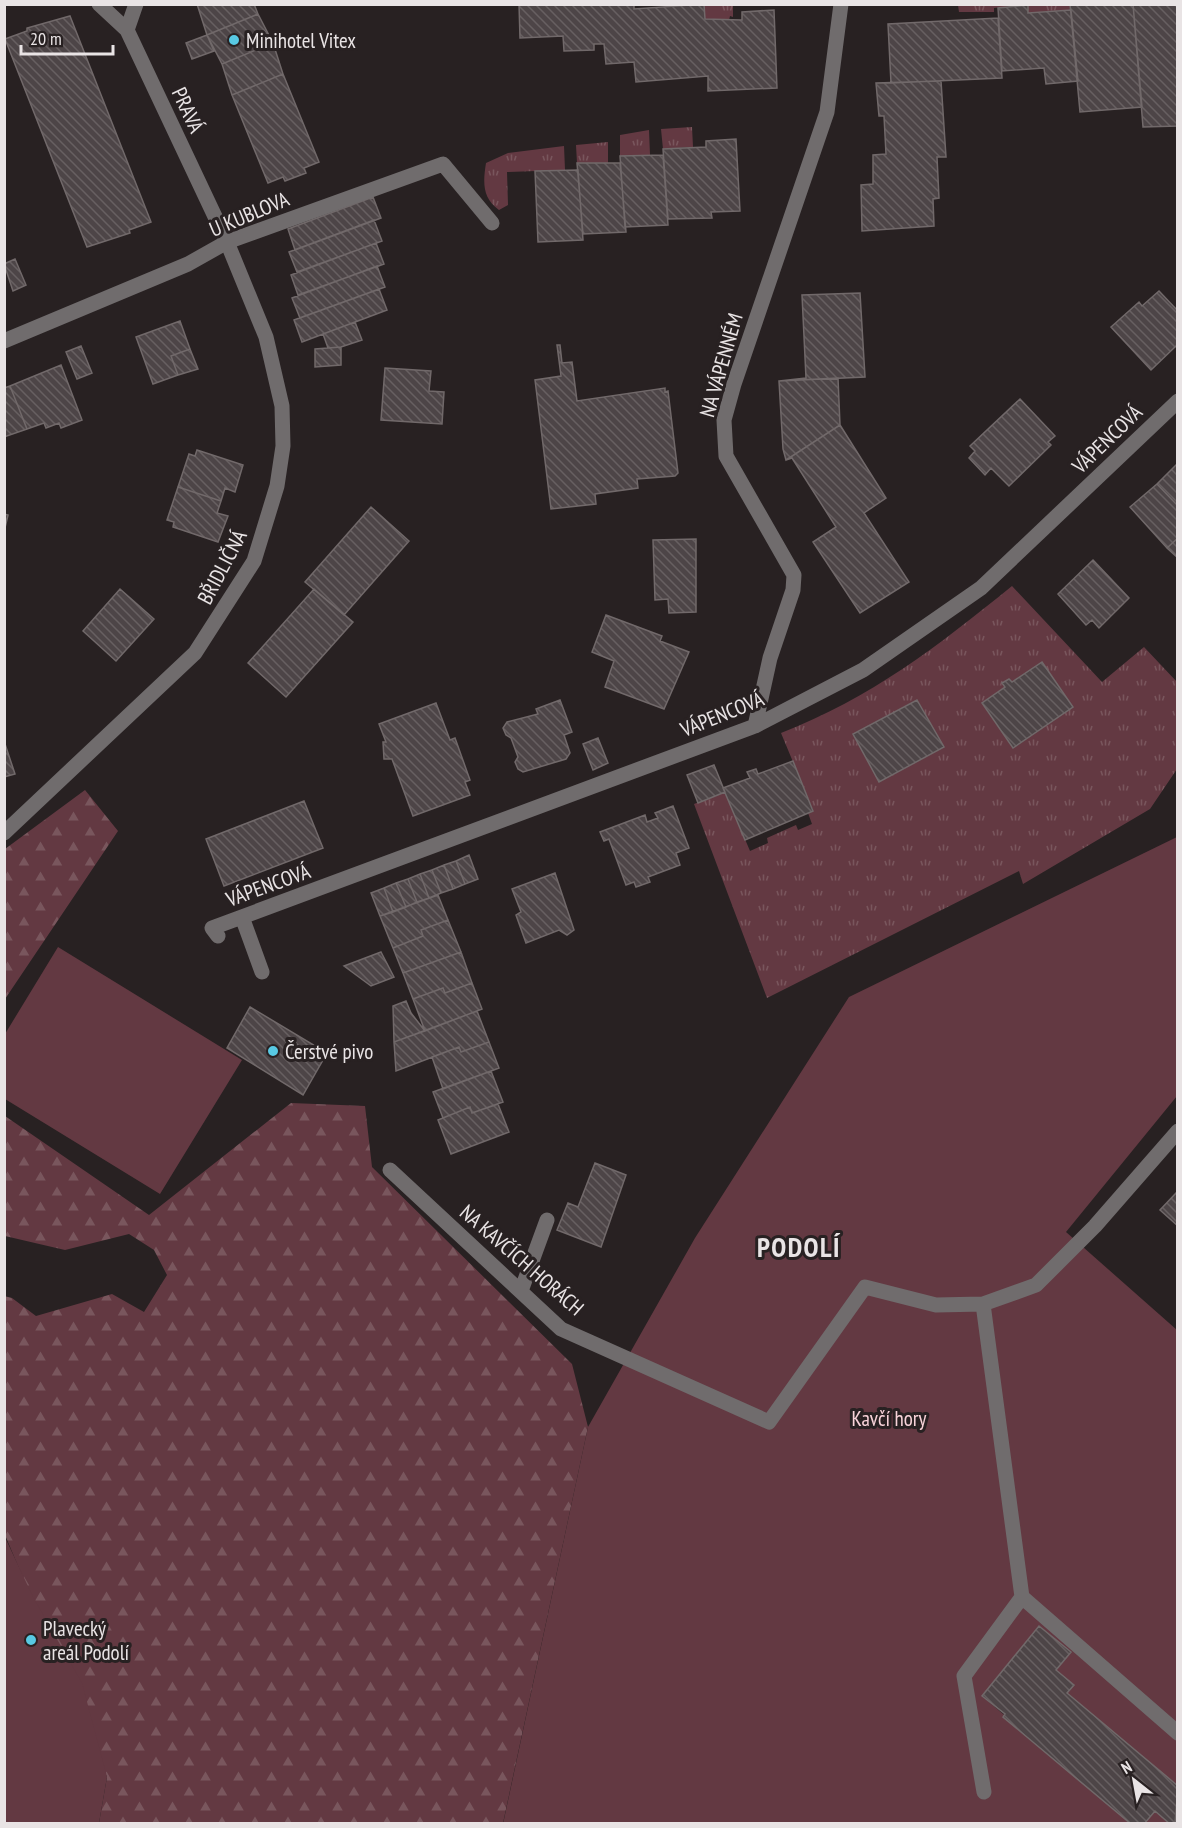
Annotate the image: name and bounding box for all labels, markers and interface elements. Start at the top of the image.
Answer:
scale bar [21,18,112,56]
text: 20 m [30,27,62,50]
place label: Minihotel Vitex [246,27,356,54]
marker: Minihotel Vitex [227,33,241,47]
street label: PRAVÁ [166,83,210,137]
street label: U KUBLOVA [205,185,293,243]
street label: NA VÁPENNÉM [693,310,749,420]
street label: VÁPENCOVÁ [1065,399,1148,480]
street label: BŘIDLIČNÁ [191,525,253,609]
street label: VÁPENCOVÁ [675,685,768,743]
street label: VÁPENCOVÁ [221,857,314,913]
place label: Čerstvé pivo [285,1038,373,1065]
marker: Čerstvé pivo [266,1044,280,1058]
street label: NA KAVČÍCH HORÁCH [454,1199,590,1321]
district label: PODOLÍ [757,1230,841,1264]
park label: Kavčí hory [852,1405,927,1432]
place label: Plavecký areál Podolí [43,1615,130,1666]
marker: Plavecký areál Podolí [24,1633,38,1647]
north arrow [1104,1750,1164,1810]
text: N [1117,1756,1135,1778]

